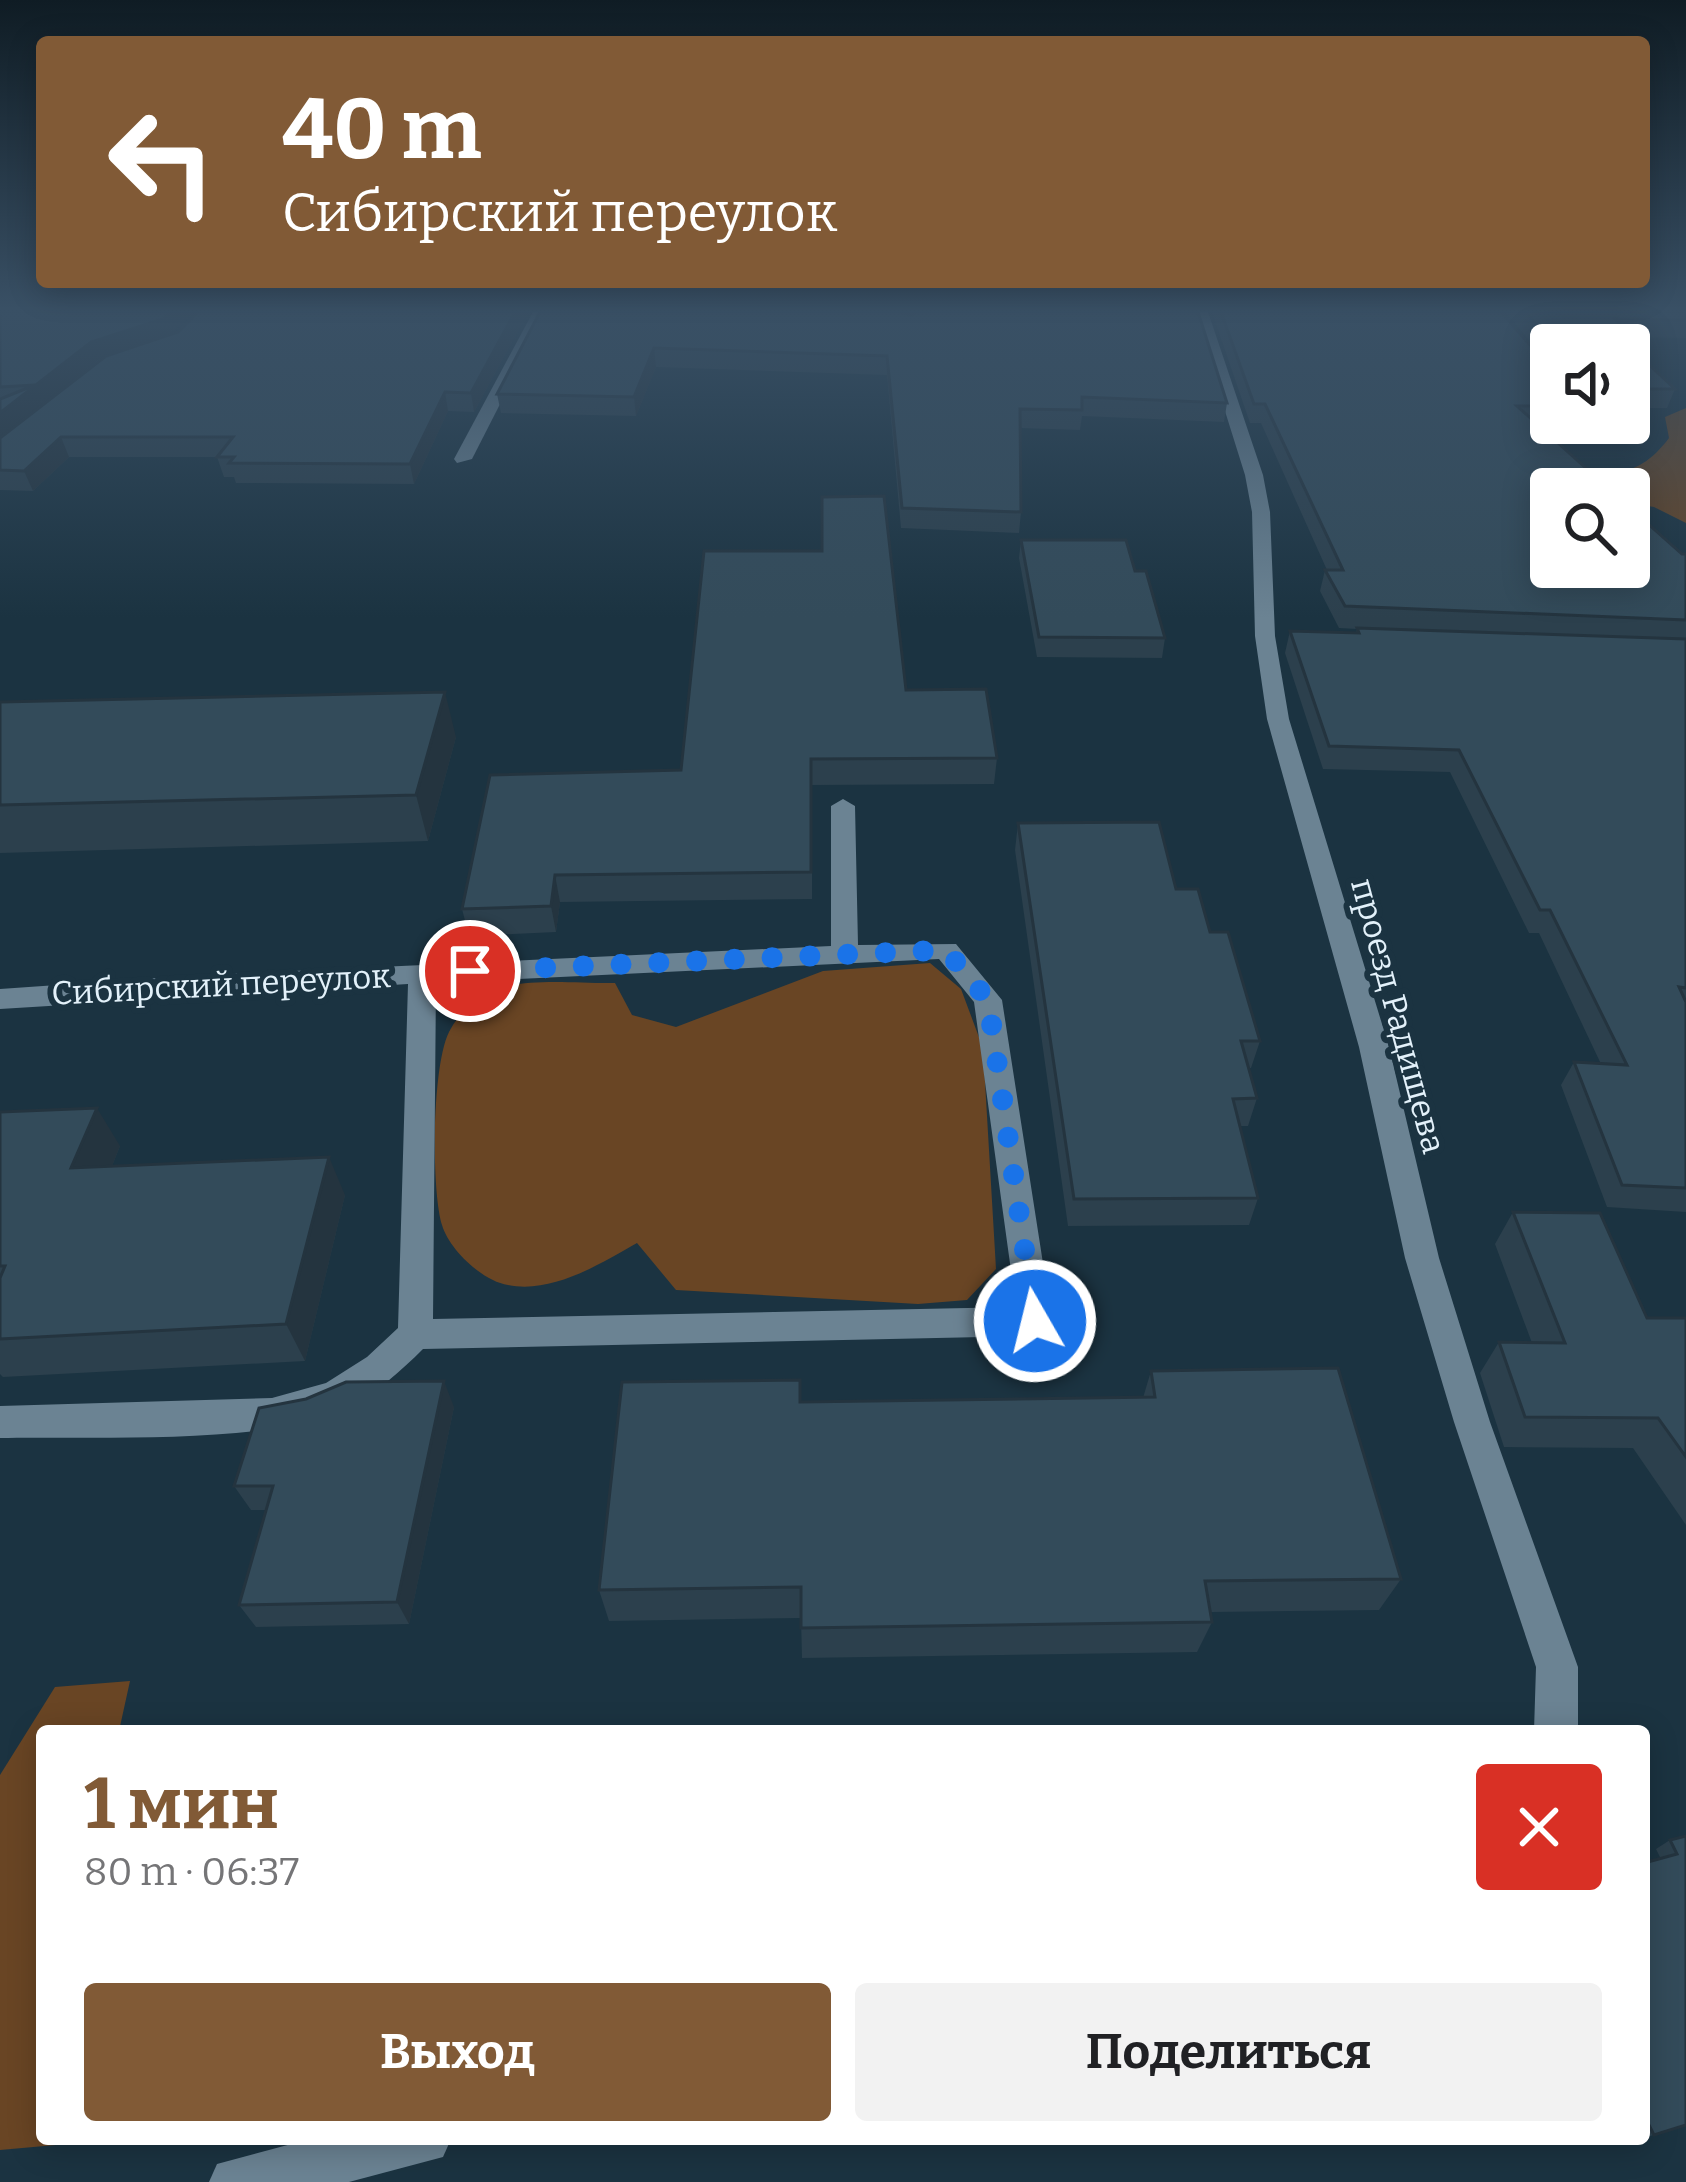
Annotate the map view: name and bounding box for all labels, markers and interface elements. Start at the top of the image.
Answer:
text: 40 m [282,79,482,180]
icon: left [84,84,240,240]
text: Сибирский переулок [282,181,837,245]
map controls [1530,324,1650,588]
button: sound [1530,324,1650,444]
button: search [1530,468,1650,588]
street label: проезд Радищева [1342,874,1454,1158]
pin [419,920,521,1022]
icon: arrive [437,938,503,1004]
street label: Сибирский переулок [50,956,392,1014]
position arrow [972,1258,1098,1384]
text: 1 мин [84,1761,279,1847]
button: close [1476,1764,1602,1890]
text: 80 m · 06:37 [84,1849,299,1895]
button: Выход [84,1983,831,2121]
button: Поделиться [855,1983,1602,2121]

